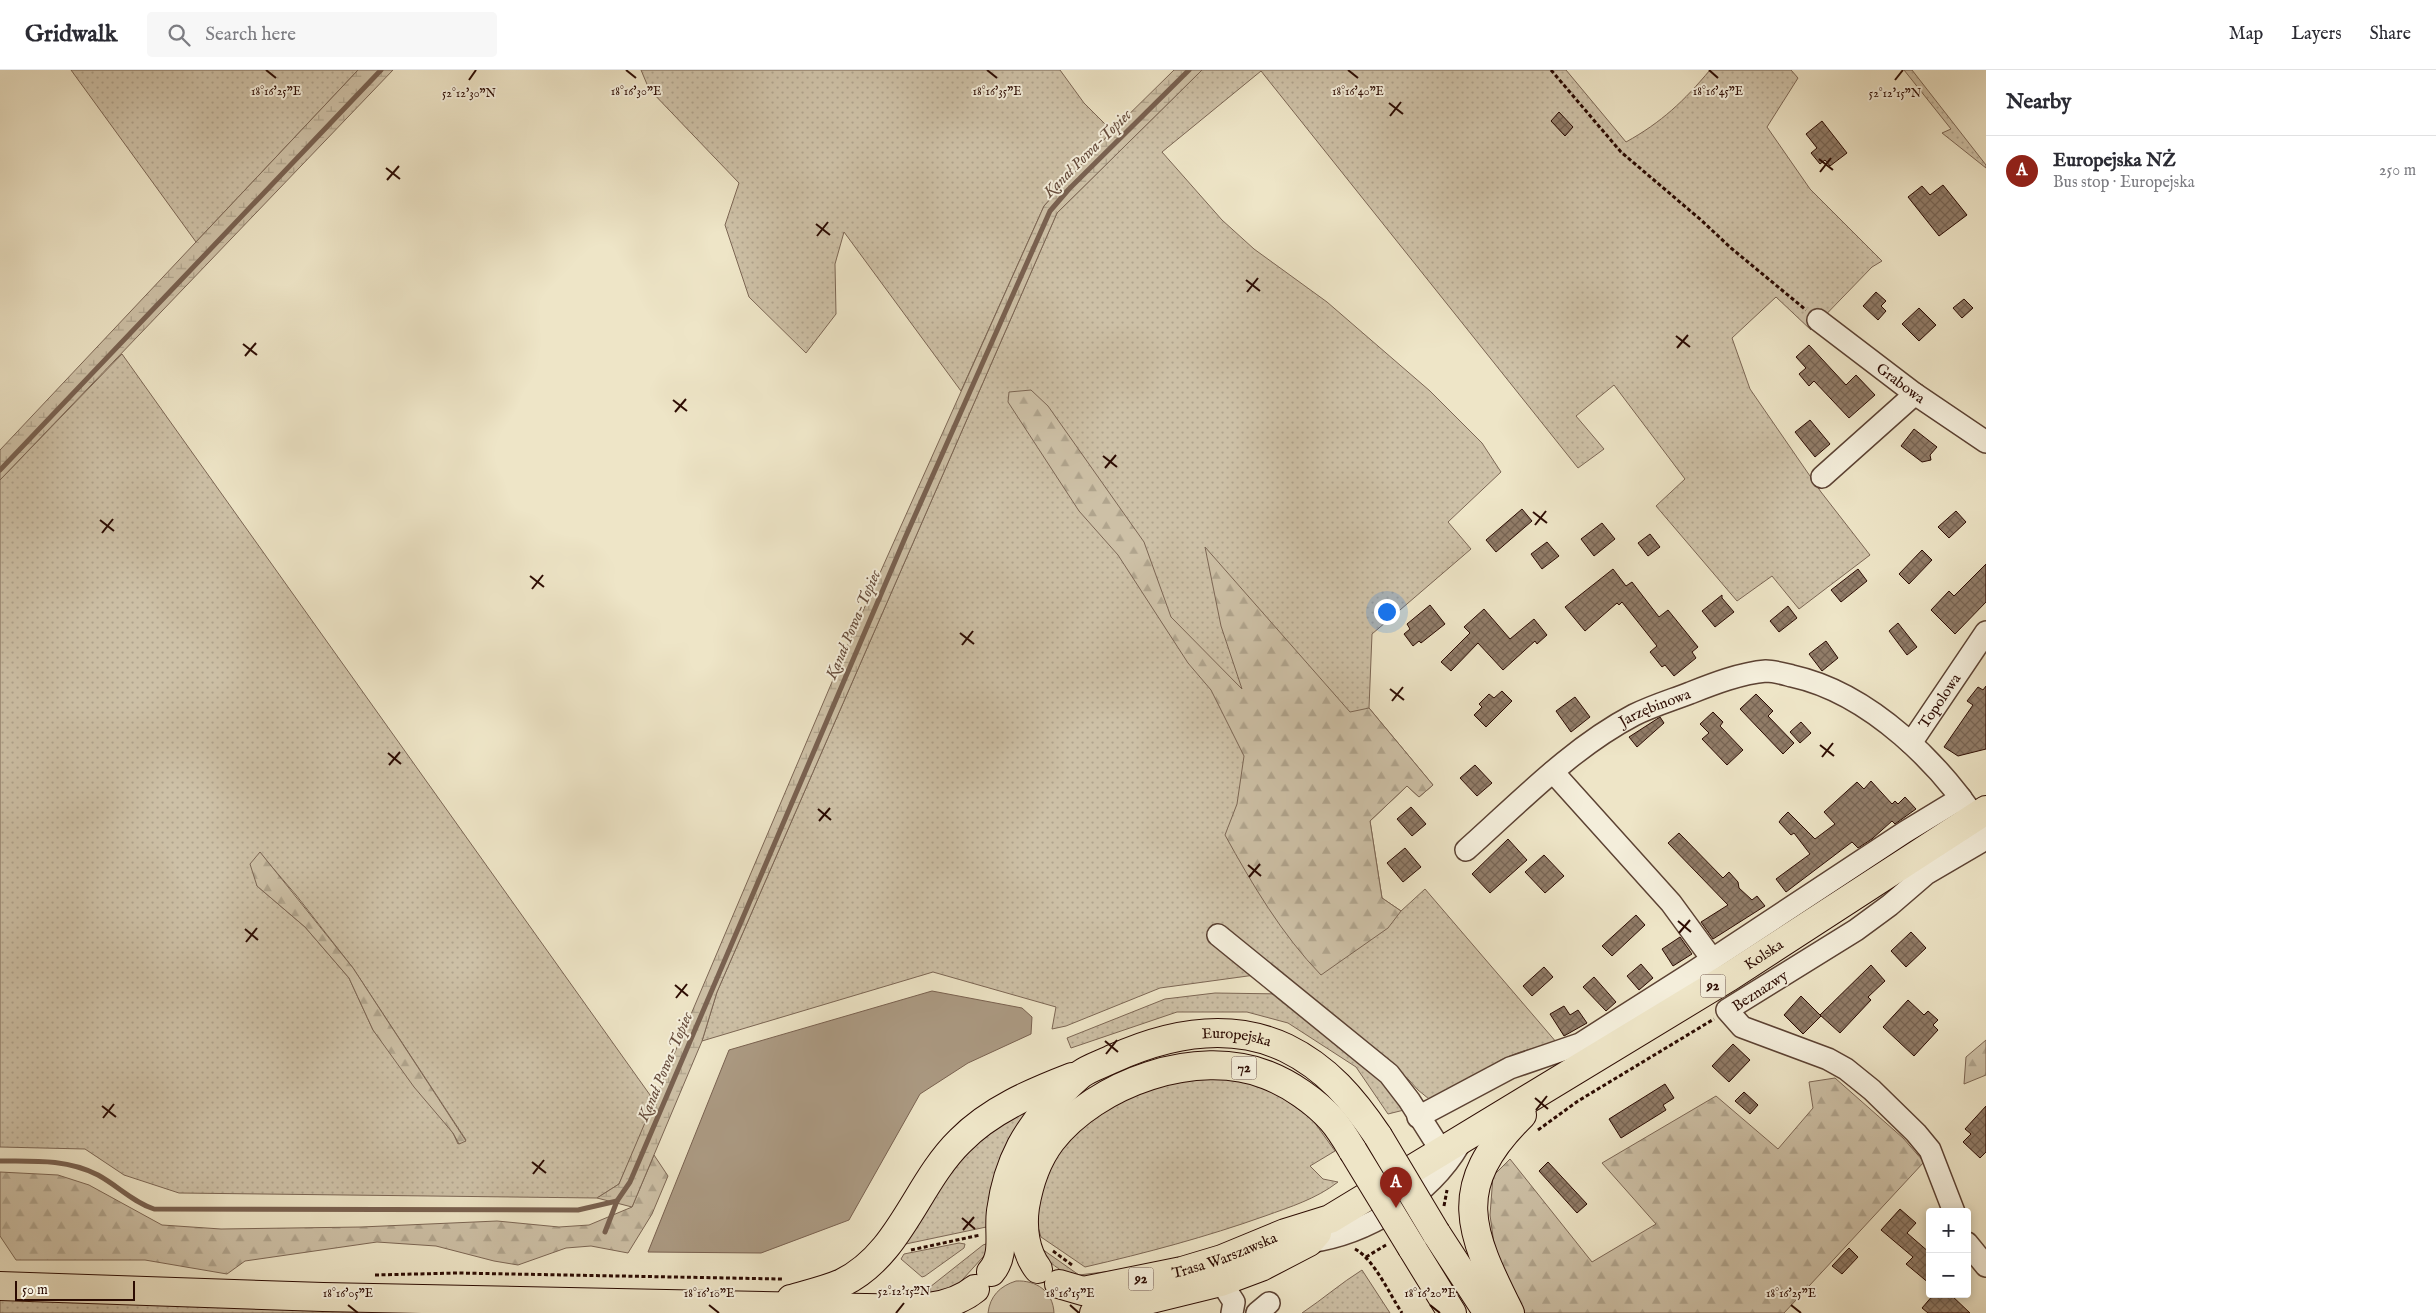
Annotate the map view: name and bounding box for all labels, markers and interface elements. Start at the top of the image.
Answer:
search box [147,12,497,57]
text: Gridwalk [25,19,117,50]
icon: search [165,21,193,49]
text: Search here [205,23,296,47]
text: Map [2229,23,2263,46]
text: Layers [2291,23,2342,46]
text: Share [2370,23,2411,46]
text: 18°16'25"E [251,84,301,99]
text: 18°16'30"E [611,84,661,99]
text: 18°16'35"E [973,84,1021,99]
text: 18°16'40"E [1332,84,1384,99]
text: 18°16'45"E [1693,84,1743,99]
text: 52°12'30"N [442,86,497,101]
text: 52°12'15"N [1869,86,1922,101]
text: Nearby [2006,89,2071,116]
water label: Kanał Powa-Topiec [1039,105,1137,203]
text: Europejska NŻ [2053,149,2176,173]
text: A [2017,161,2027,181]
text: 250 m [2379,161,2416,181]
text: Bus stop · Europejska [2053,173,2195,193]
street label: Grabowa [1873,358,1929,408]
water label: Kanał Powa-Topiec [822,566,887,684]
your location [1374,599,1400,625]
street label: Topolowa [1914,669,1965,732]
street label: Jarzębinowa [1613,684,1694,732]
street label: Kolska [1741,935,1787,974]
street label: Beznazwy [1729,966,1792,1016]
road number: 92 [1700,974,1726,998]
water label: Kanał Powa-Topiec [634,1008,699,1126]
street label: Europejska [1201,1023,1274,1051]
road number: 72 [1232,1056,1256,1080]
pin: A [1380,1167,1412,1208]
map controls [1926,1208,1971,1298]
button: + [1926,1208,1971,1253]
street label: Trasa Warszawska [1170,1228,1280,1282]
button: − [1926,1253,1971,1298]
road number: 92 [1128,1268,1154,1290]
scale bar [15,1278,135,1301]
text: 50 m [22,1281,48,1299]
text: 52°12'15"N [878,1284,931,1299]
text: 18°16'05"E [323,1286,373,1301]
text: 18°16'10"E [684,1286,734,1301]
text: 18°16'15"E [1046,1286,1094,1301]
text: 18°16'20"E [1404,1286,1456,1301]
text: 18°16'25"E [1766,1286,1816,1301]

